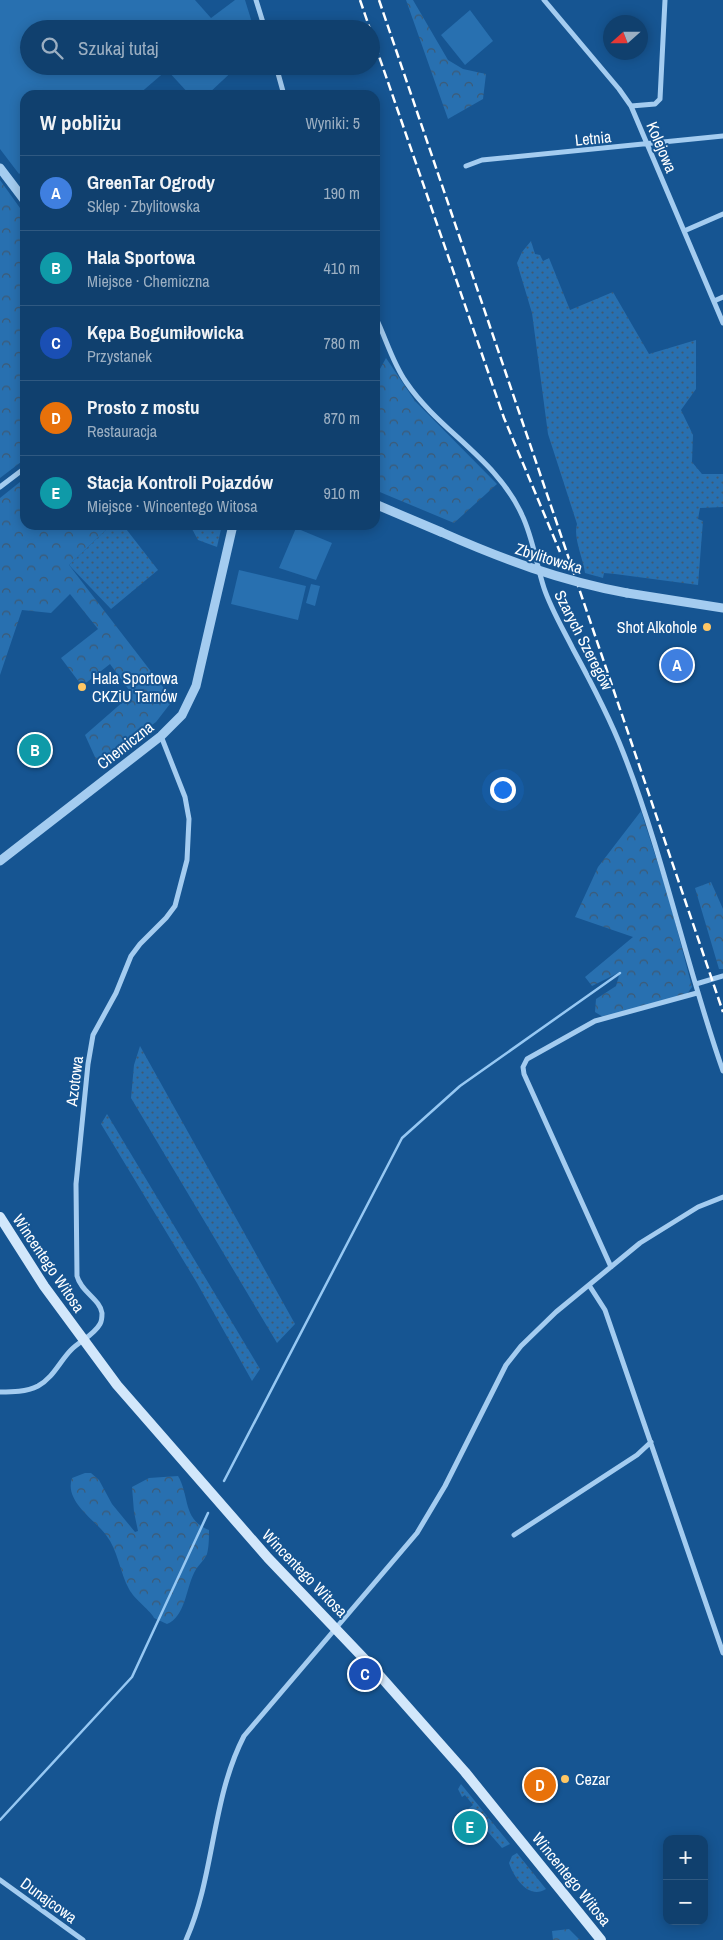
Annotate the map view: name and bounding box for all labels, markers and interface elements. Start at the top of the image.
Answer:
north arrow [603,15,648,60]
search box [20,20,380,75]
icon: search [38,34,66,62]
text: Szukaj tutaj [78,35,159,61]
text: W pobliżu [40,108,121,137]
text: Wyniki: 5 [305,112,360,134]
street label: Kolejowa [641,118,683,176]
street label: Letnia [574,125,613,151]
text: GreenTar Ogrody [87,169,215,195]
text: A [51,182,61,204]
text: 190 m [324,182,360,204]
text: Sklep · Zbylitowska [87,195,200,217]
text: Hala Sportowa [87,244,195,270]
text: B [51,257,61,279]
text: 410 m [324,257,360,279]
text: Miejsce · Chemiczna [87,270,210,292]
text: Kępa Bogumiłowicka [87,319,244,345]
text: C [51,332,61,354]
text: 780 m [324,332,360,354]
text: Przystanek [87,345,152,367]
text: Prosto z mostu [87,394,200,420]
text: D [51,407,61,429]
text: 870 m [324,407,360,429]
text: Restauracja [87,420,157,442]
text: Stacja Kontroli Pojazdów [87,469,273,495]
text: E [52,482,60,504]
text: 910 m [324,482,360,504]
text: Miejsce · Wincentego Witosa [87,495,258,517]
street label: Zbylitowska [513,537,586,579]
street label: Szarych Szeregów [549,586,619,694]
place label: Shot Alkohole [617,616,697,638]
marker: Shot Alkohole [701,621,713,633]
pin: A [661,646,693,684]
place label: Hala Sportowa CKZiU Tarnów [92,667,179,707]
marker: Hala Sportowa CKZiU Tarnów [76,681,88,693]
street label: Chemiczna [92,715,158,774]
pin: B [19,731,51,769]
your location [490,777,516,803]
street label: Azotowa [60,1054,88,1108]
street label: Wincentego Witosa [8,1209,91,1317]
street label: Wincentego Witosa [257,1524,353,1622]
pin: C [349,1655,381,1693]
pin: D [524,1766,556,1804]
place label: Cezar [575,1768,611,1790]
marker: Cezar [559,1773,571,1785]
pin: E [454,1808,486,1846]
street label: Wincentego Witosa [527,1828,617,1931]
map controls [663,1835,708,1925]
button: + [663,1835,708,1880]
street label: Dunajcowa [16,1872,82,1928]
button: − [663,1880,708,1925]

